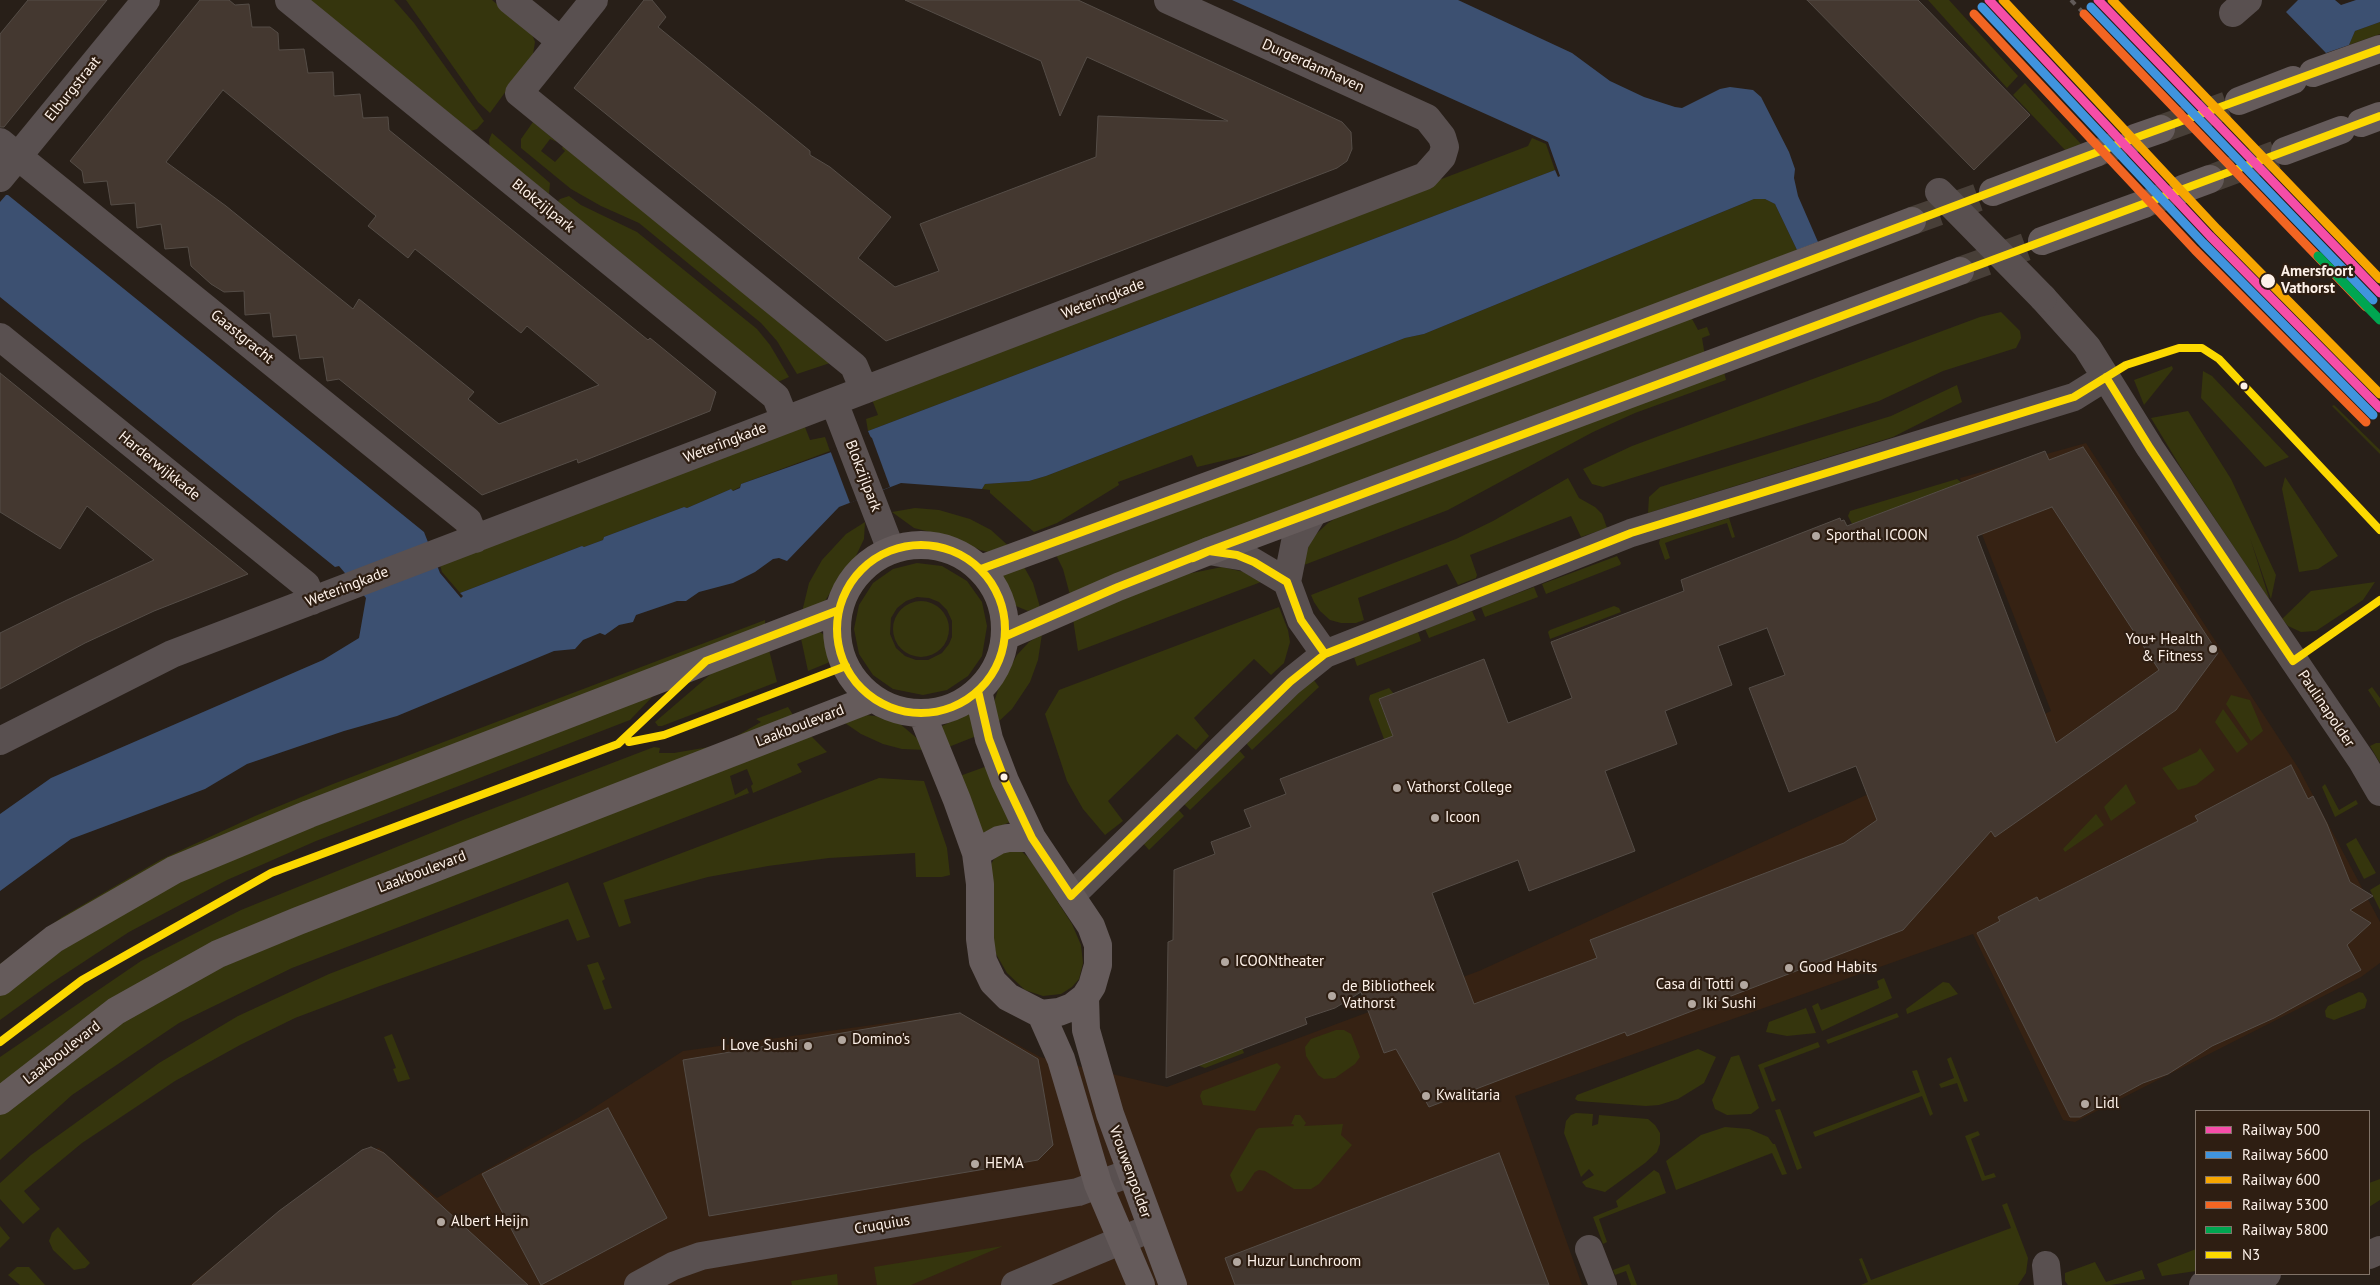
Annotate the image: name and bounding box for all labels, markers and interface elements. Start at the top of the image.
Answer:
street label: Durgerdamhaven [1259,35,1367,97]
street label: Elburgstraat [41,53,105,125]
street label: Blokzijlpark [508,175,578,237]
place label: Amersfoort Vathorst [2281,263,2353,298]
marker: Amersfoort Vathorst [2259,272,2277,290]
street label: Weteringkade [1059,275,1147,323]
street label: Gaastgracht [207,306,277,368]
unlabelled marker [2239,381,2249,391]
street label: Weteringkade [681,419,769,467]
street label: Harderwijkkade [114,428,204,504]
street label: Blokzijlpark [841,438,885,514]
place label: Sporthal ICOON [1826,527,1928,545]
marker: Sporthal ICOON [1810,530,1822,542]
street label: Weteringkade [303,563,391,611]
place label: You+ Health & Fitness [2125,631,2203,666]
marker: You+ Health & Fitness [2207,643,2219,655]
street label: Paulinapolder [2294,667,2358,751]
street label: Laakboulevard [753,701,847,751]
unlabelled marker [999,772,1009,782]
place label: Vathorst College [1407,779,1512,797]
marker: Vathorst College [1391,782,1403,794]
place label: Icoon [1445,809,1480,827]
marker: Icoon [1429,812,1441,824]
street label: Laakboulevard [375,847,469,897]
place label: ICOONtheater [1235,953,1324,971]
marker: ICOONtheater [1219,956,1231,968]
place label: Good Habits [1799,959,1877,977]
marker: Good Habits [1783,962,1795,974]
place label: Casa di Totti [1656,976,1734,994]
place label: de Bibliotheek Vathorst [1342,978,1435,1013]
marker: Casa di Totti [1738,979,1750,991]
marker: de Bibliotheek Vathorst [1326,990,1338,1002]
place label: Iki Sushi [1702,995,1756,1013]
marker: Iki Sushi [1686,998,1698,1010]
street label: Laakboulevard [20,1017,104,1089]
place label: Domino's [852,1031,910,1049]
marker: Domino's [836,1034,848,1046]
place label: I Love Sushi [722,1037,798,1055]
marker: I Love Sushi [802,1040,814,1052]
place label: Kwalitaria [1436,1087,1500,1105]
marker: Kwalitaria [1420,1090,1432,1102]
place label: Lidl [2095,1095,2119,1113]
marker: Lidl [2079,1098,2091,1110]
legend [2195,1110,2370,1275]
text: Railway 500 [2242,1120,2320,1139]
street label: Vrouwenpolder [1105,1123,1155,1221]
text: Railway 5600 [2242,1145,2328,1164]
place label: HEMA [985,1155,1024,1173]
marker: HEMA [969,1158,981,1170]
text: Railway 600 [2242,1170,2320,1189]
text: Railway 5300 [2242,1195,2328,1214]
street label: Cruquius [853,1211,911,1239]
place label: Albert Heijn [451,1213,528,1231]
marker: Albert Heijn [435,1216,447,1228]
text: Railway 5800 [2242,1220,2328,1239]
text: N3 [2242,1245,2260,1264]
place label: Huzur Lunchroom [1247,1253,1361,1271]
marker: Huzur Lunchroom [1231,1256,1243,1268]

